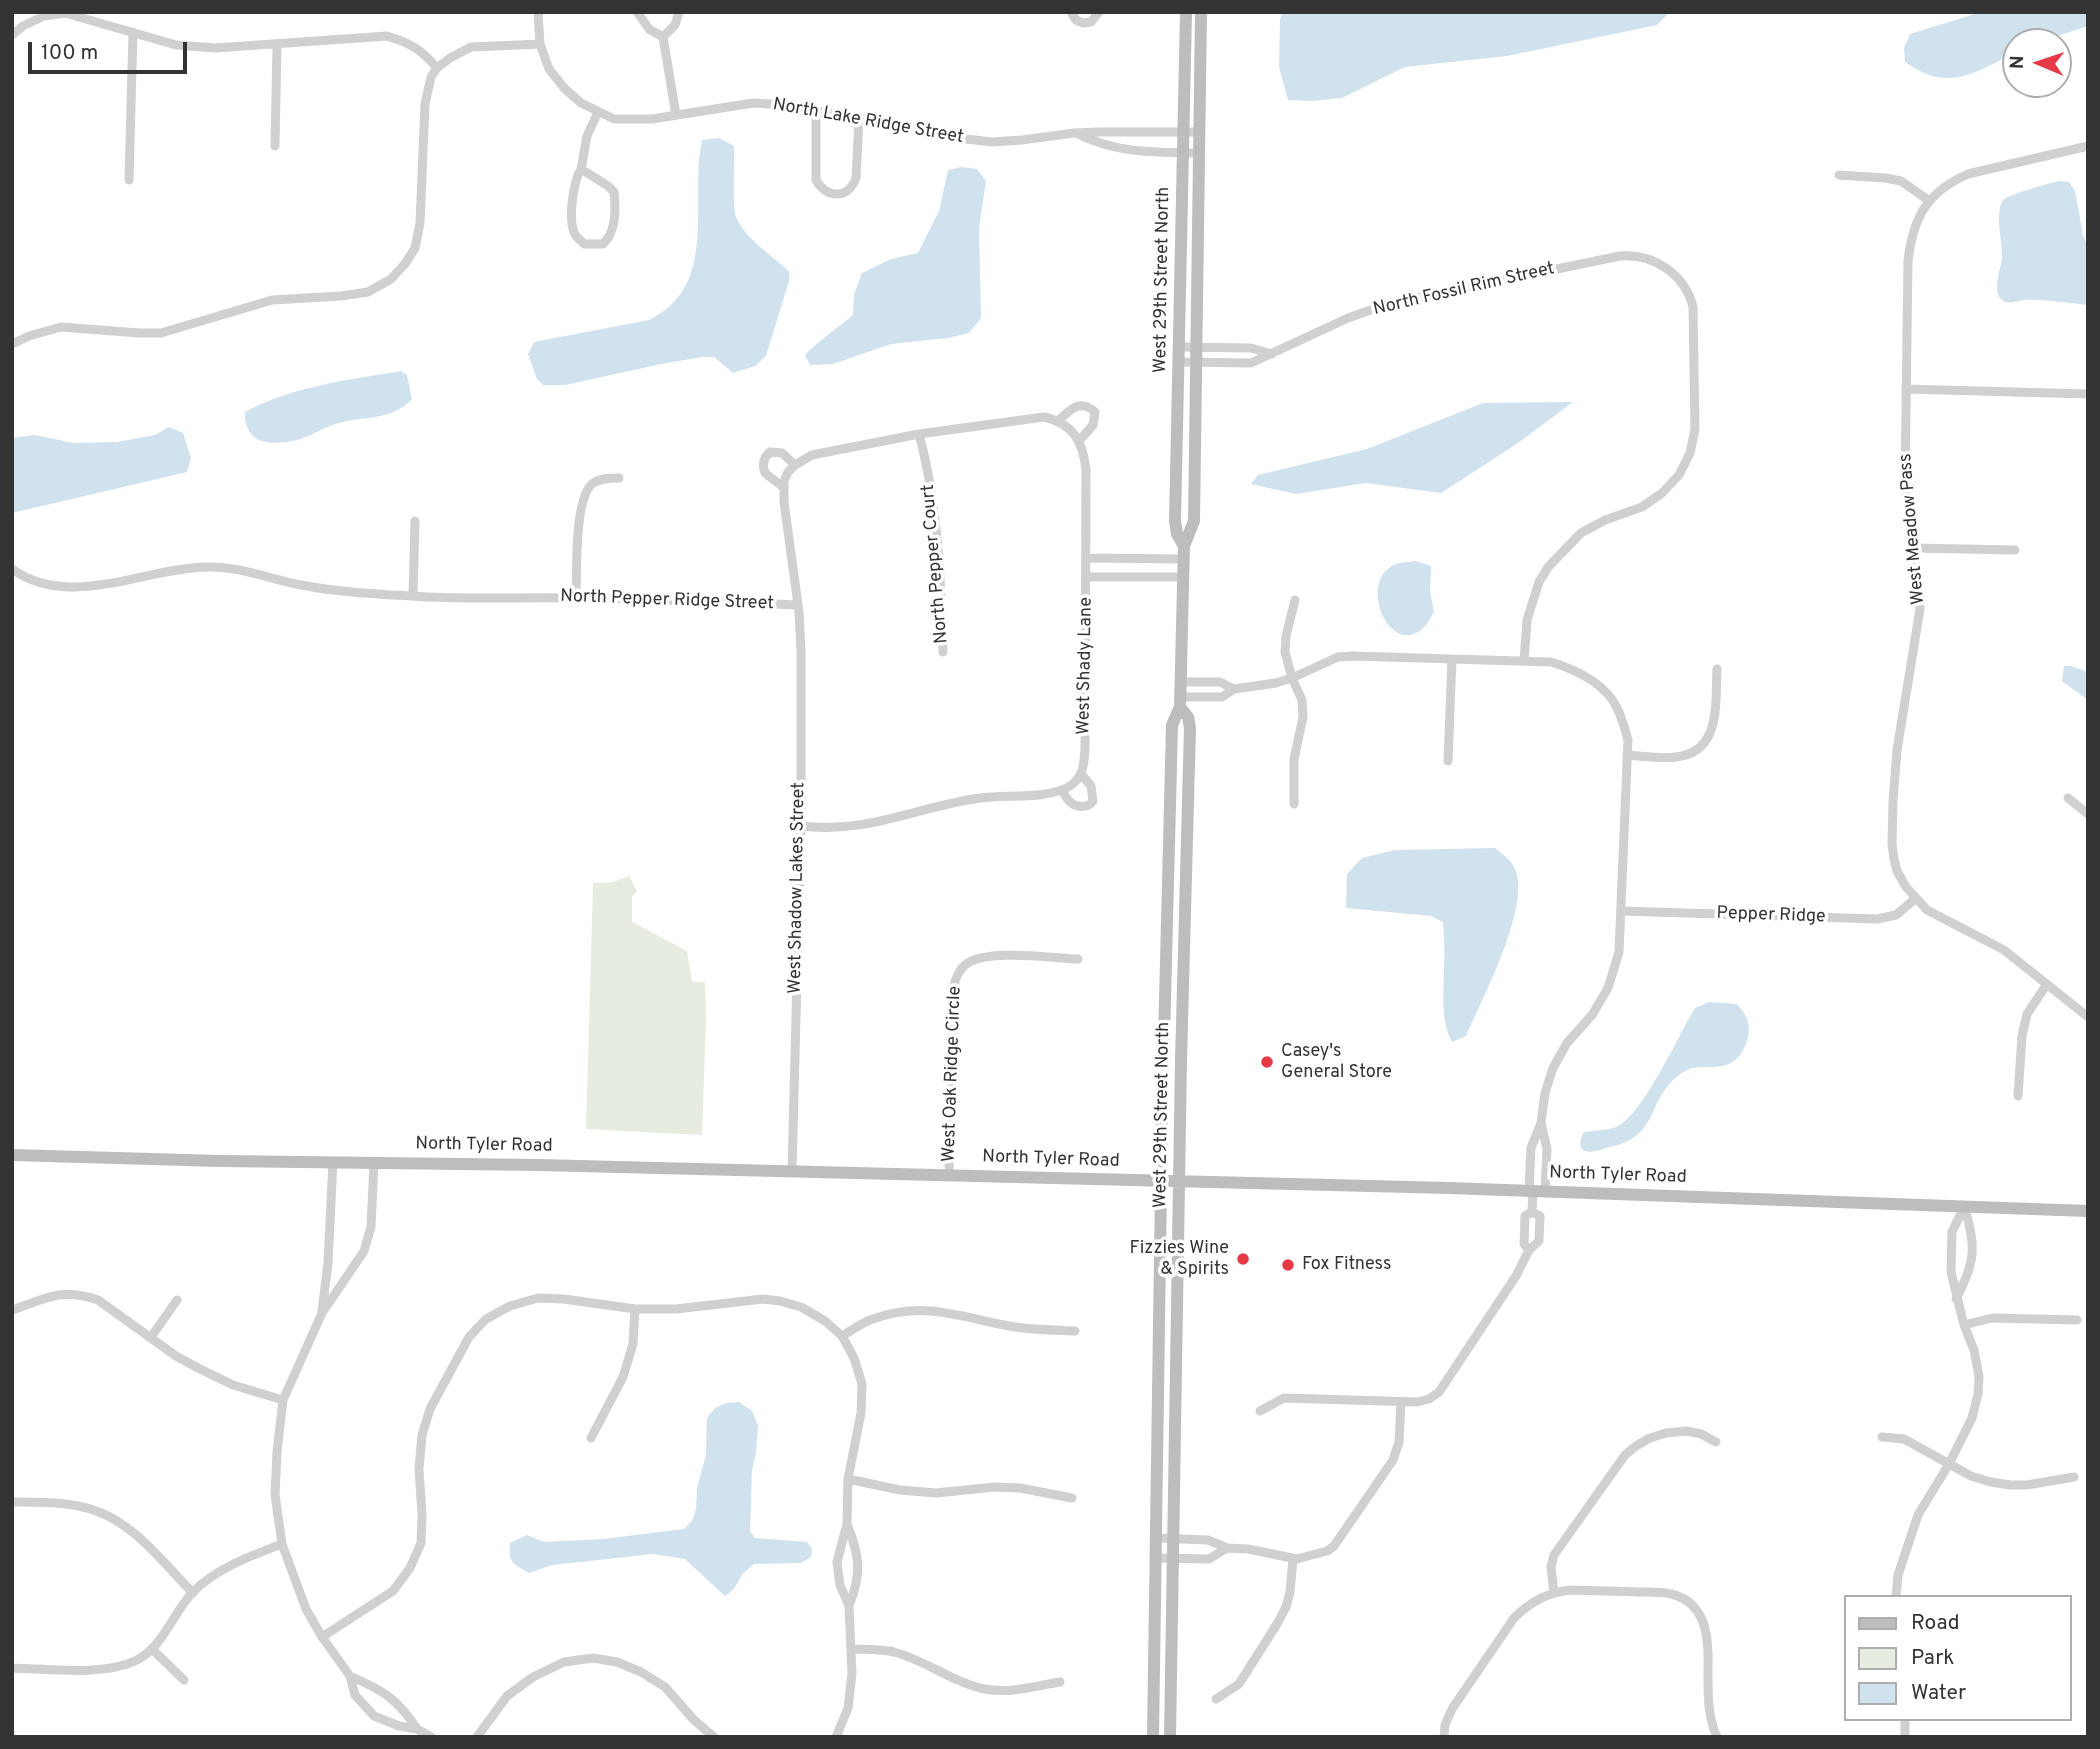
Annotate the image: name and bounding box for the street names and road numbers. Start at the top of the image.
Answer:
street label: North Lake Ridge Street [771,95,965,149]
street label: West 29th Street North [1151,187,1175,373]
street label: North Fossil Rim Street [1371,259,1557,321]
street label: West Meadow Pass [1896,452,1930,606]
street label: North Pepper Court [918,483,954,645]
street label: North Pepper Ridge Street [560,586,774,616]
street label: West Shady Lane [1074,597,1098,735]
street label: West Shadow Lakes Street [785,782,811,994]
street label: Pepper Ridge [1716,903,1826,929]
street label: West Oak Ridge Circle [939,985,967,1163]
street label: West 29th Street North [1151,1022,1175,1208]
street label: North Tyler Road [415,1134,553,1158]
street label: North Tyler Road [982,1147,1120,1173]
street label: North Tyler Road [1549,1163,1687,1189]

